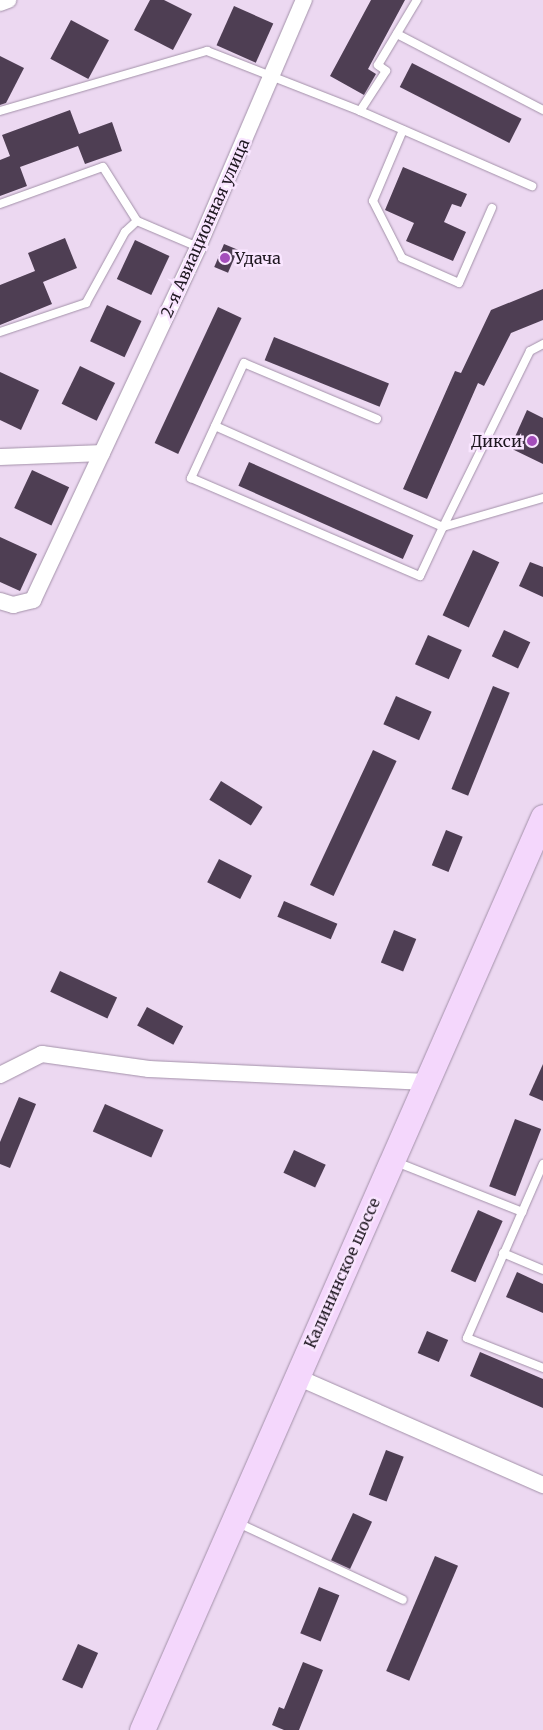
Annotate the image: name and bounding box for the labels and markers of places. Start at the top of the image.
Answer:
place label: Удача [235,248,281,268]
marker: Удача [219,252,231,264]
place label: Дикси [471,431,522,451]
marker: Дикси [526,435,538,447]

